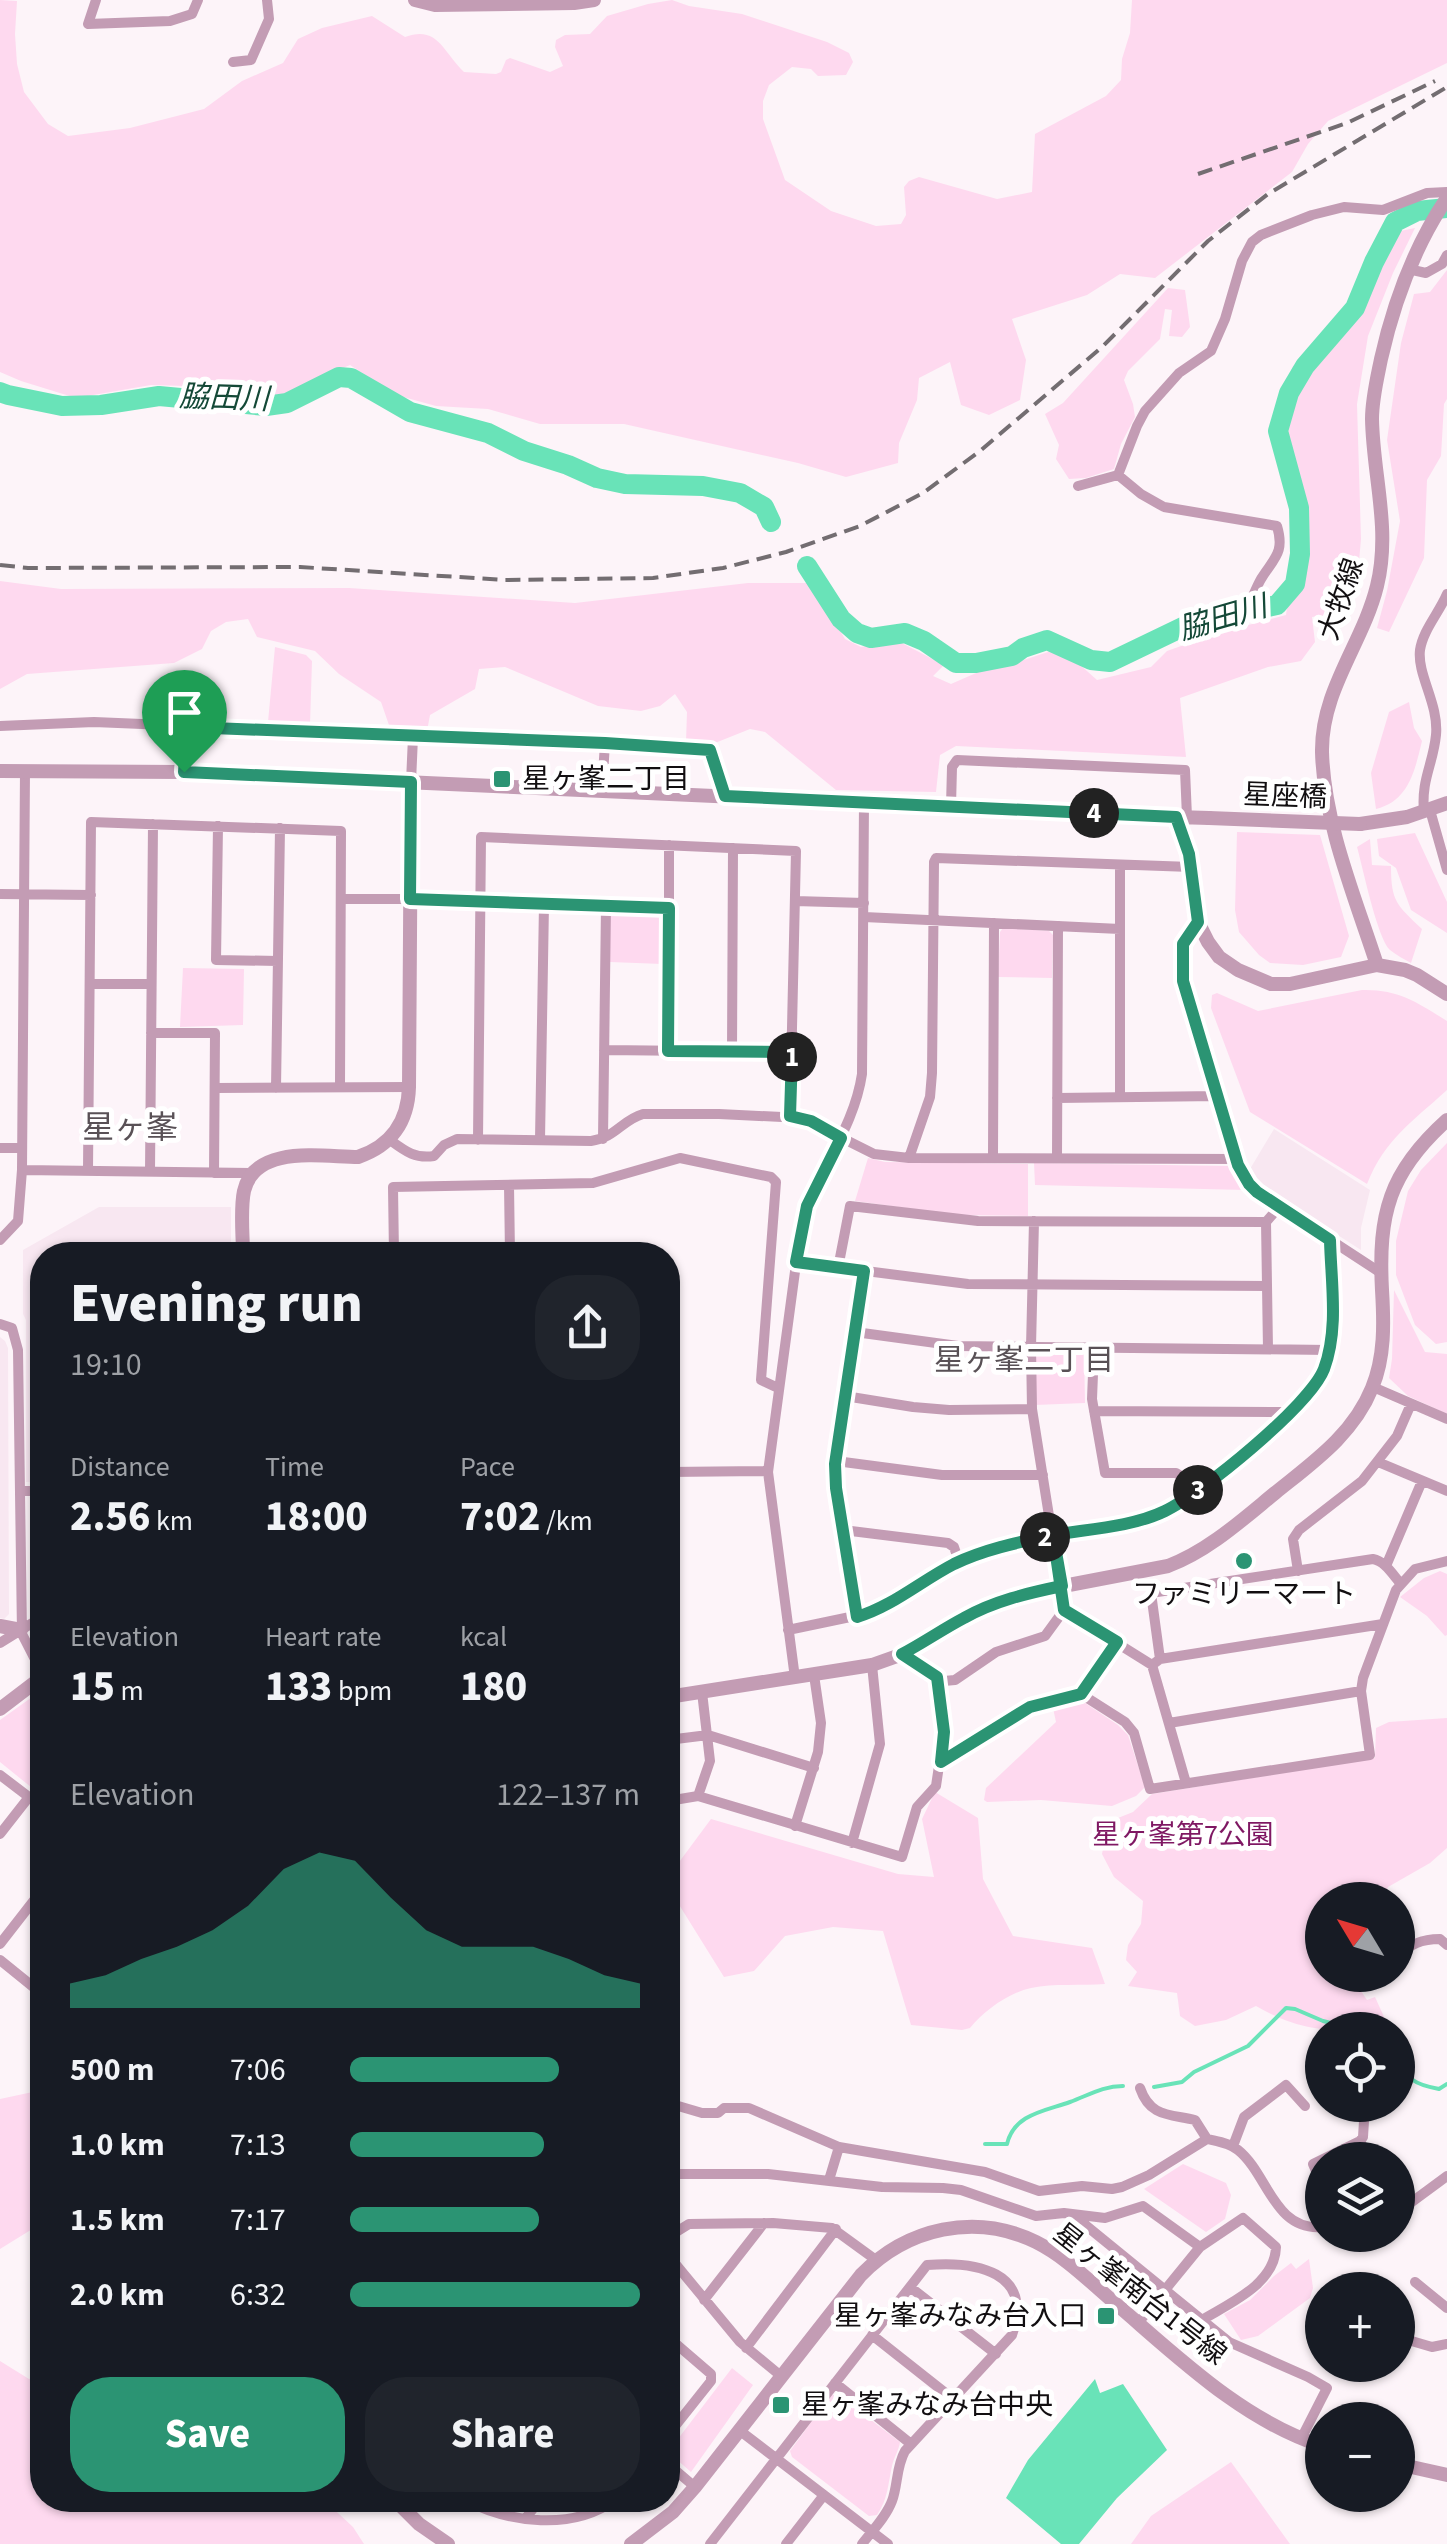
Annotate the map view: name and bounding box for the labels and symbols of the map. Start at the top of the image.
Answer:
water label: 脇田川 [178,375,273,421]
street label: 大牧線 [1308,553,1374,645]
water label: 脇田川 [1174,584,1275,651]
pin [142,670,227,773]
place label: 星ヶ峯二丁目 [522,759,690,799]
marker: 星ヶ峯二丁目 [491,768,513,790]
street label: 星座橋 [1242,775,1328,817]
pin: 4 [1069,788,1119,838]
pin: 1 [767,1032,817,1082]
district label: 星ヶ峯 [82,1105,178,1151]
district label: 星ヶ峯二丁目 [934,1339,1114,1382]
pin: 3 [1173,1465,1223,1515]
pin: 2 [1020,1512,1070,1562]
marker: ファミリーマート [1233,1550,1255,1572]
place label: ファミリーマート [1132,1574,1356,1614]
park label: 星ヶ峯第7公園 [1092,1815,1274,1855]
north arrow [1305,1882,1415,1992]
street label: 星ヶ峯南台1号線 [1045,2214,1235,2374]
place label: 星ヶ峯みなみ台入口 [834,2296,1086,2336]
marker: 星ヶ峯みなみ台入口 [1095,2305,1117,2327]
place label: 星ヶ峯みなみ台中央 [801,2385,1053,2425]
marker: 星ヶ峯みなみ台中央 [770,2394,792,2416]

